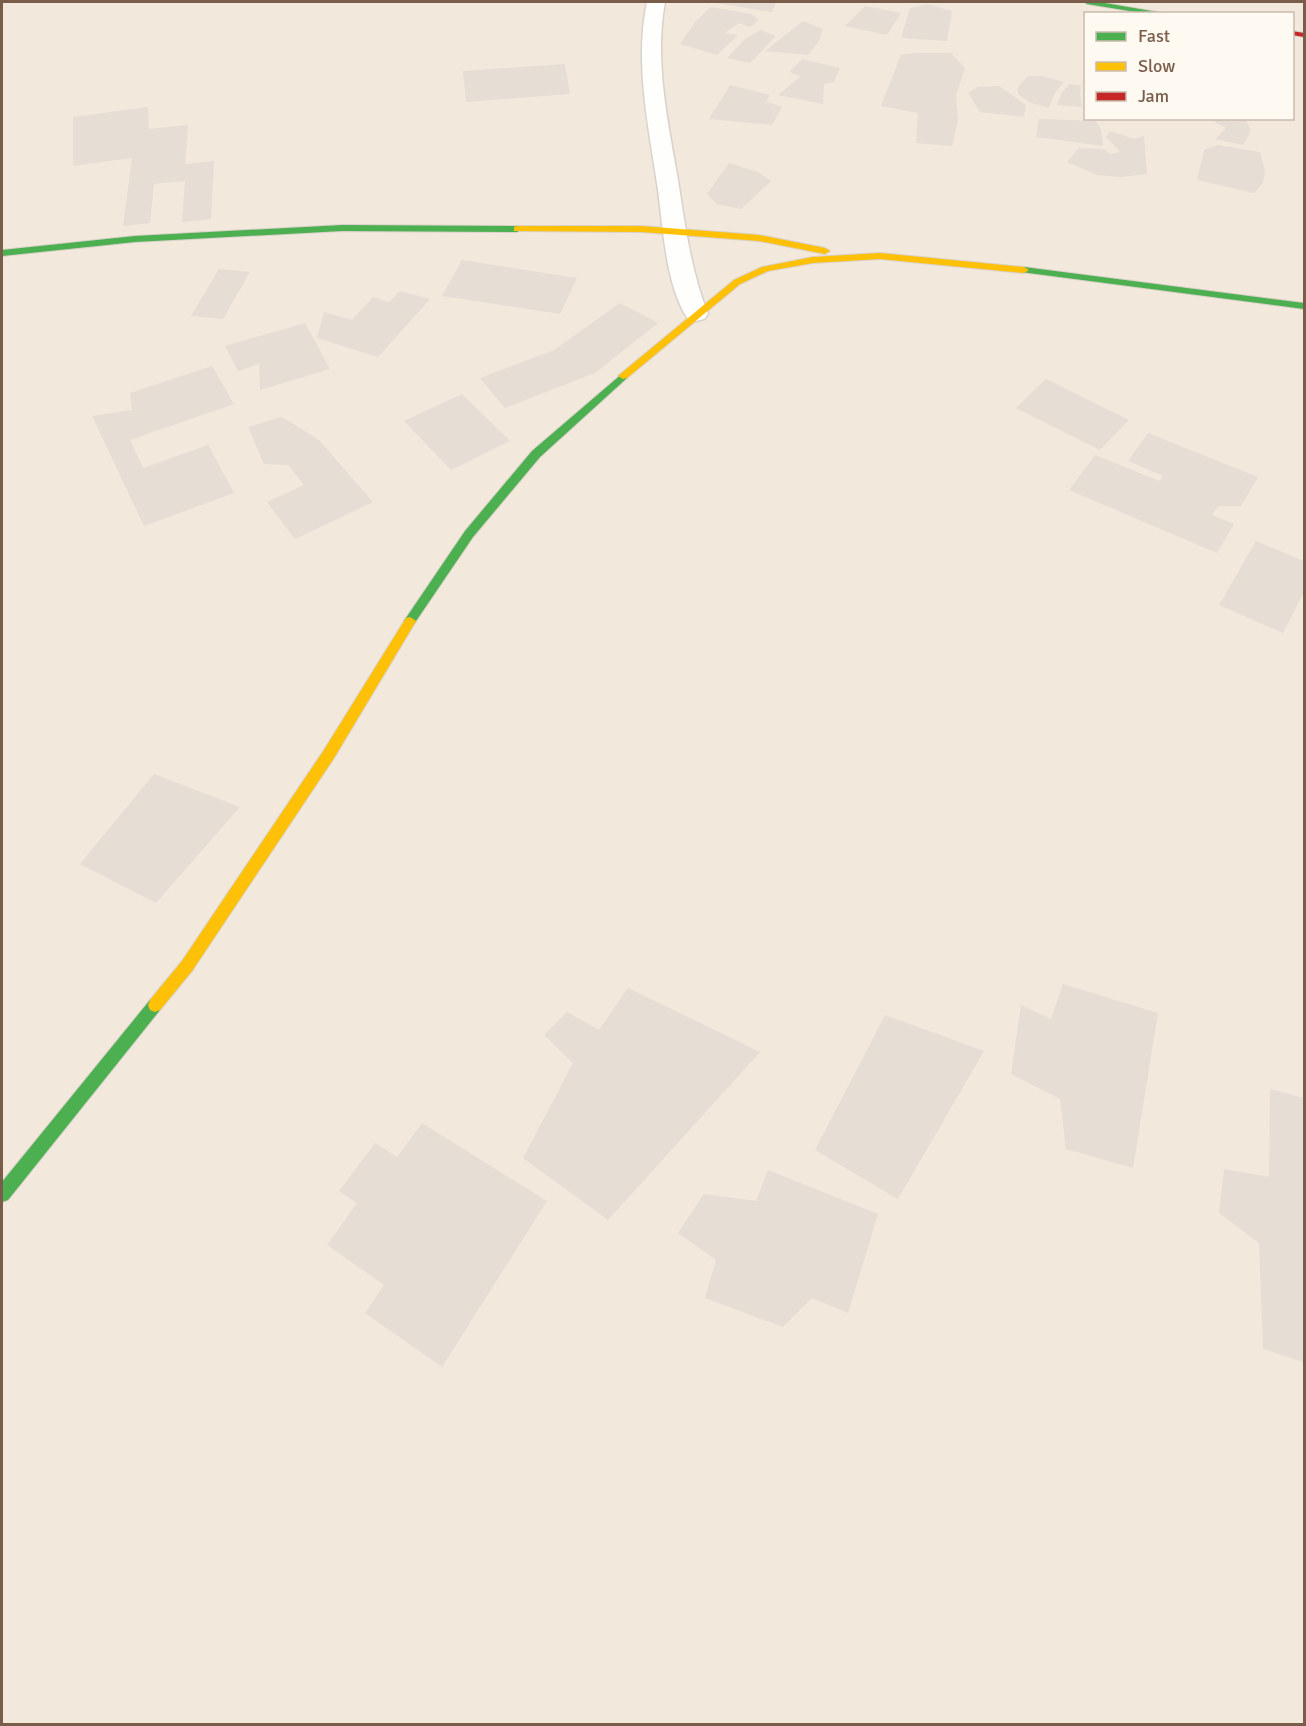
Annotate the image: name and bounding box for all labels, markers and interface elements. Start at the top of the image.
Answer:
legend [1084,12,1294,120]
text: Fast [1138,25,1170,47]
text: Slow [1138,55,1175,77]
text: Jam [1138,85,1169,107]

